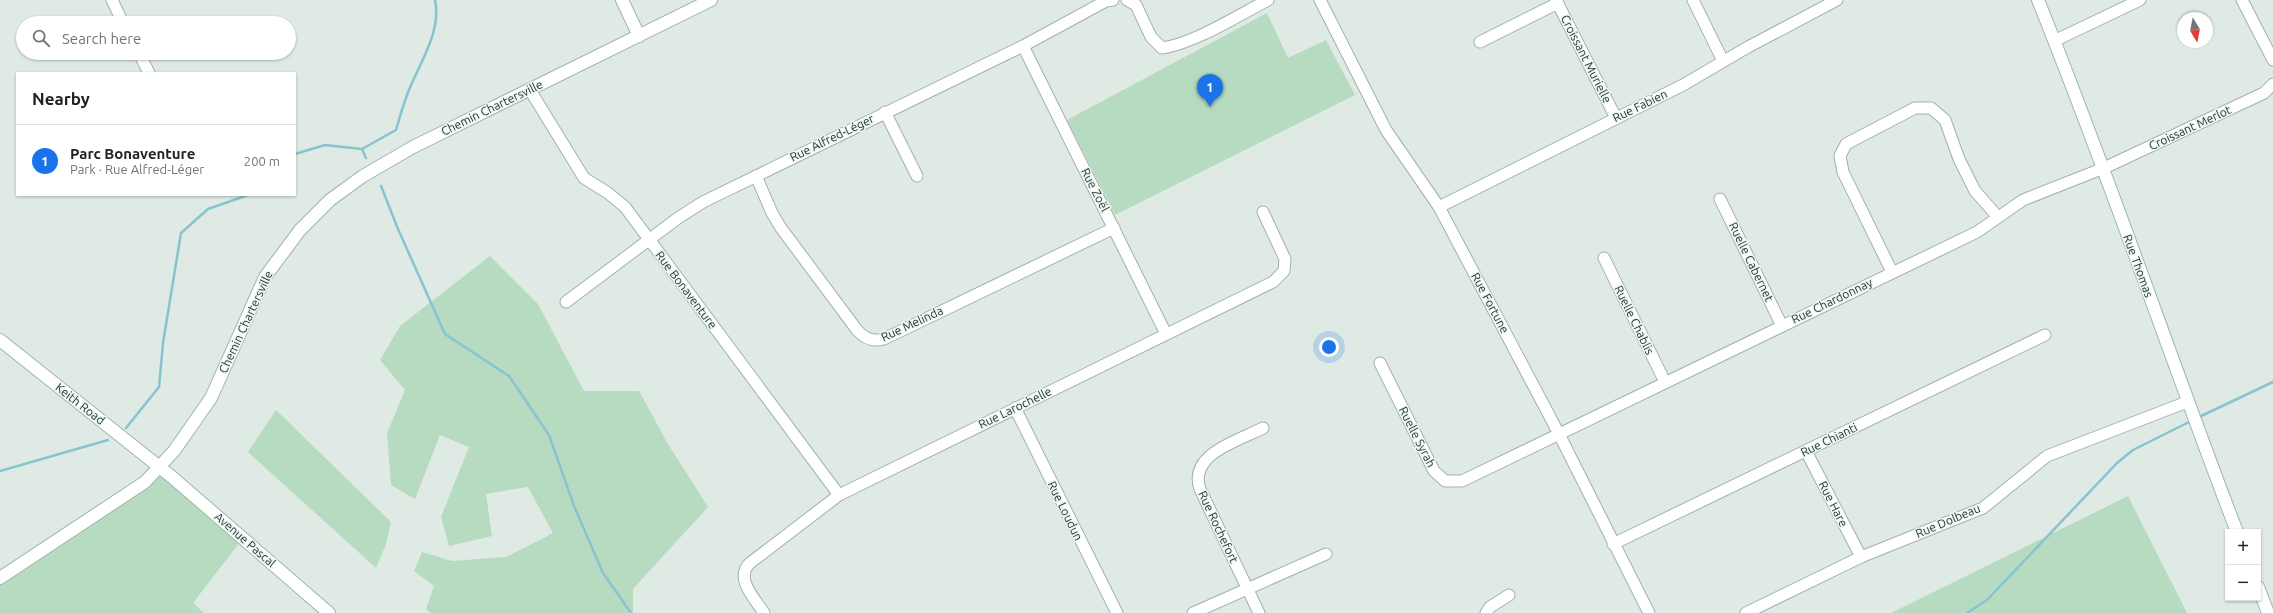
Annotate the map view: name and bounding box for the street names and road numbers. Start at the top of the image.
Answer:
street label: Croissant Murielle [1559,13,1614,105]
street label: Chemin Chartersville [439,77,545,138]
street label: Rue Fabien [1610,87,1669,124]
street label: Croissant Merlot [2147,103,2233,152]
street label: Rue Alfred-Léger [788,111,876,163]
street label: Rue Zoël [1079,166,1112,214]
street label: Ruelle Cabernet [1727,220,1776,304]
street label: Rue Thomas [2121,233,2156,299]
street label: Rue Bonaventure [653,248,720,331]
street label: Chemin Chartersville [216,269,275,375]
street label: Rue Fortune [1469,270,1512,335]
street label: Rue Chardonnay [1789,275,1875,326]
street label: Ruelle Chablis [1612,283,1657,356]
street label: Rue Melinda [879,304,945,344]
street label: Keith Road [53,380,107,427]
street label: Rue Larochelle [976,384,1053,431]
street label: Ruelle Syrah [1397,404,1438,469]
street label: Rue Chianti [1798,420,1859,459]
street label: Rue Loudun [1045,479,1085,543]
street label: Rue Hare [1816,479,1850,529]
street label: Rue Rochefort [1196,489,1241,565]
street label: Rue Dolbeau [1914,501,1982,540]
street label: Avenue Pascal [212,510,278,570]

